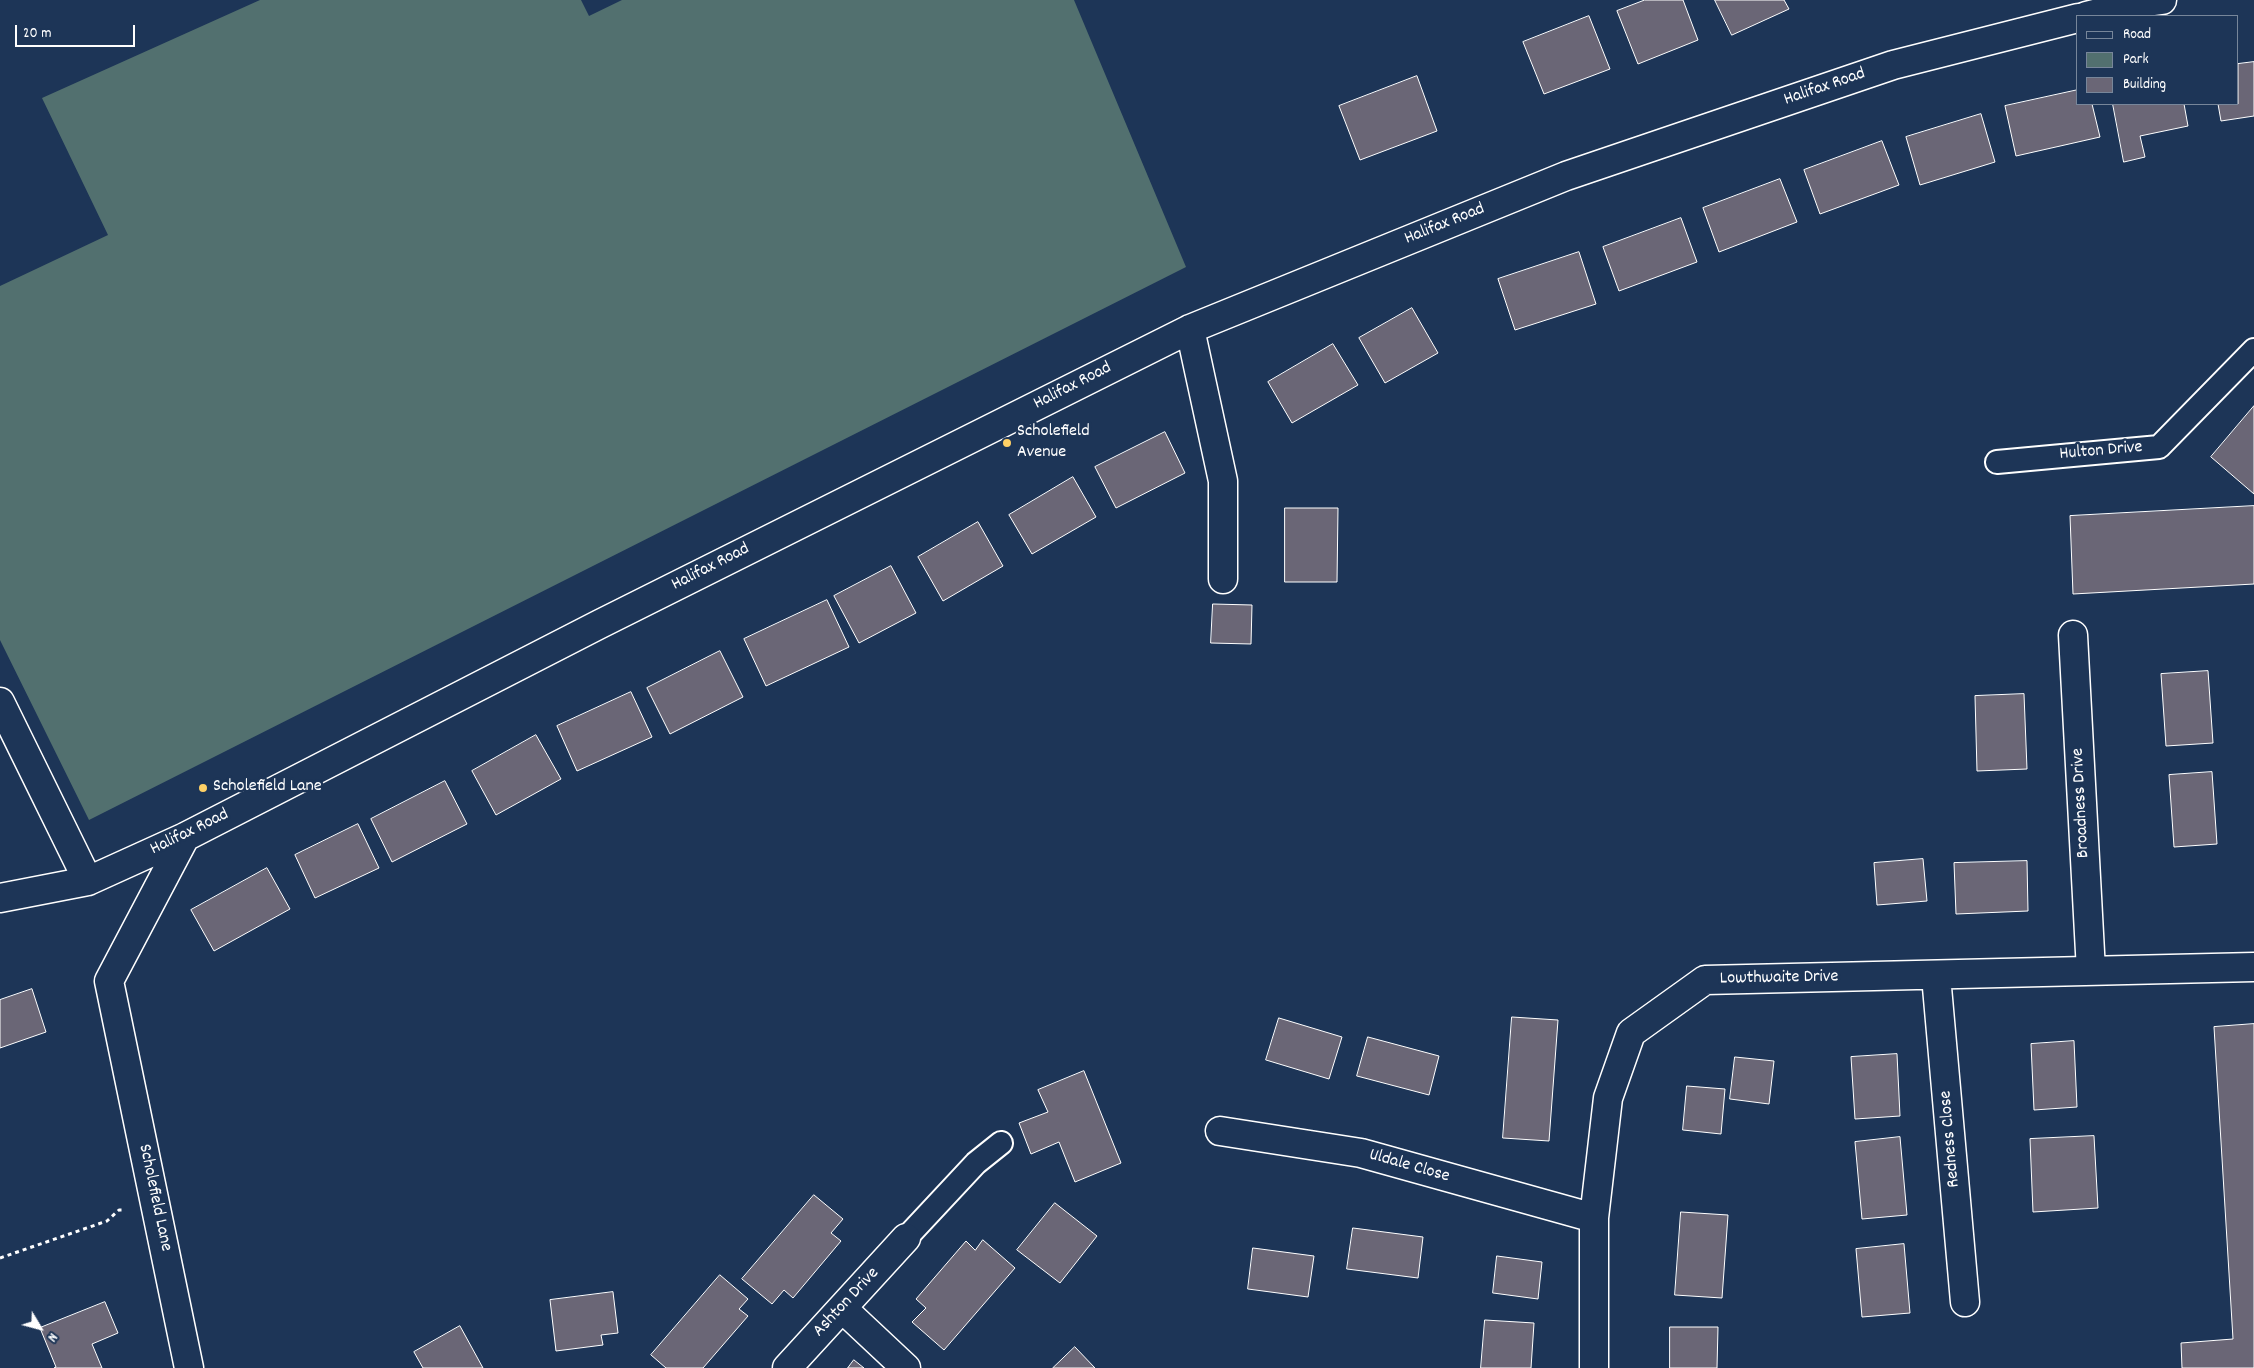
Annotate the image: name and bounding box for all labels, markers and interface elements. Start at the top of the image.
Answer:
scale bar [18,15,138,47]
legend [2076,15,2239,105]
text: 20 m [23,23,51,45]
text: Road [2123,24,2151,46]
text: Park [2123,49,2149,71]
street label: Halifax Road [1782,64,1868,112]
text: Building [2123,74,2166,96]
street label: Halifax Road [1402,199,1488,251]
street label: Halifax Road [1030,358,1116,416]
place label: Scholefield Avenue [1017,422,1090,464]
marker: Scholefield Avenue [1001,437,1013,449]
street label: Hulton Drive [2059,438,2143,466]
street label: Halifax Road [668,539,754,597]
street label: Broadness Drive [2068,747,2096,859]
place label: Scholefield Lane [213,777,322,799]
marker: Scholefield Lane [197,782,209,794]
street label: Halifax Road [147,805,233,861]
street label: Lowthwaite Drive [1720,967,1838,991]
street label: Redness Close [1936,1090,1966,1188]
street label: Scholefield Lane [132,1143,176,1253]
street label: Uldale Close [1366,1145,1452,1189]
street label: Ashton Drive [809,1264,885,1342]
north arrow [15,1303,65,1353]
text: N [42,1328,62,1346]

